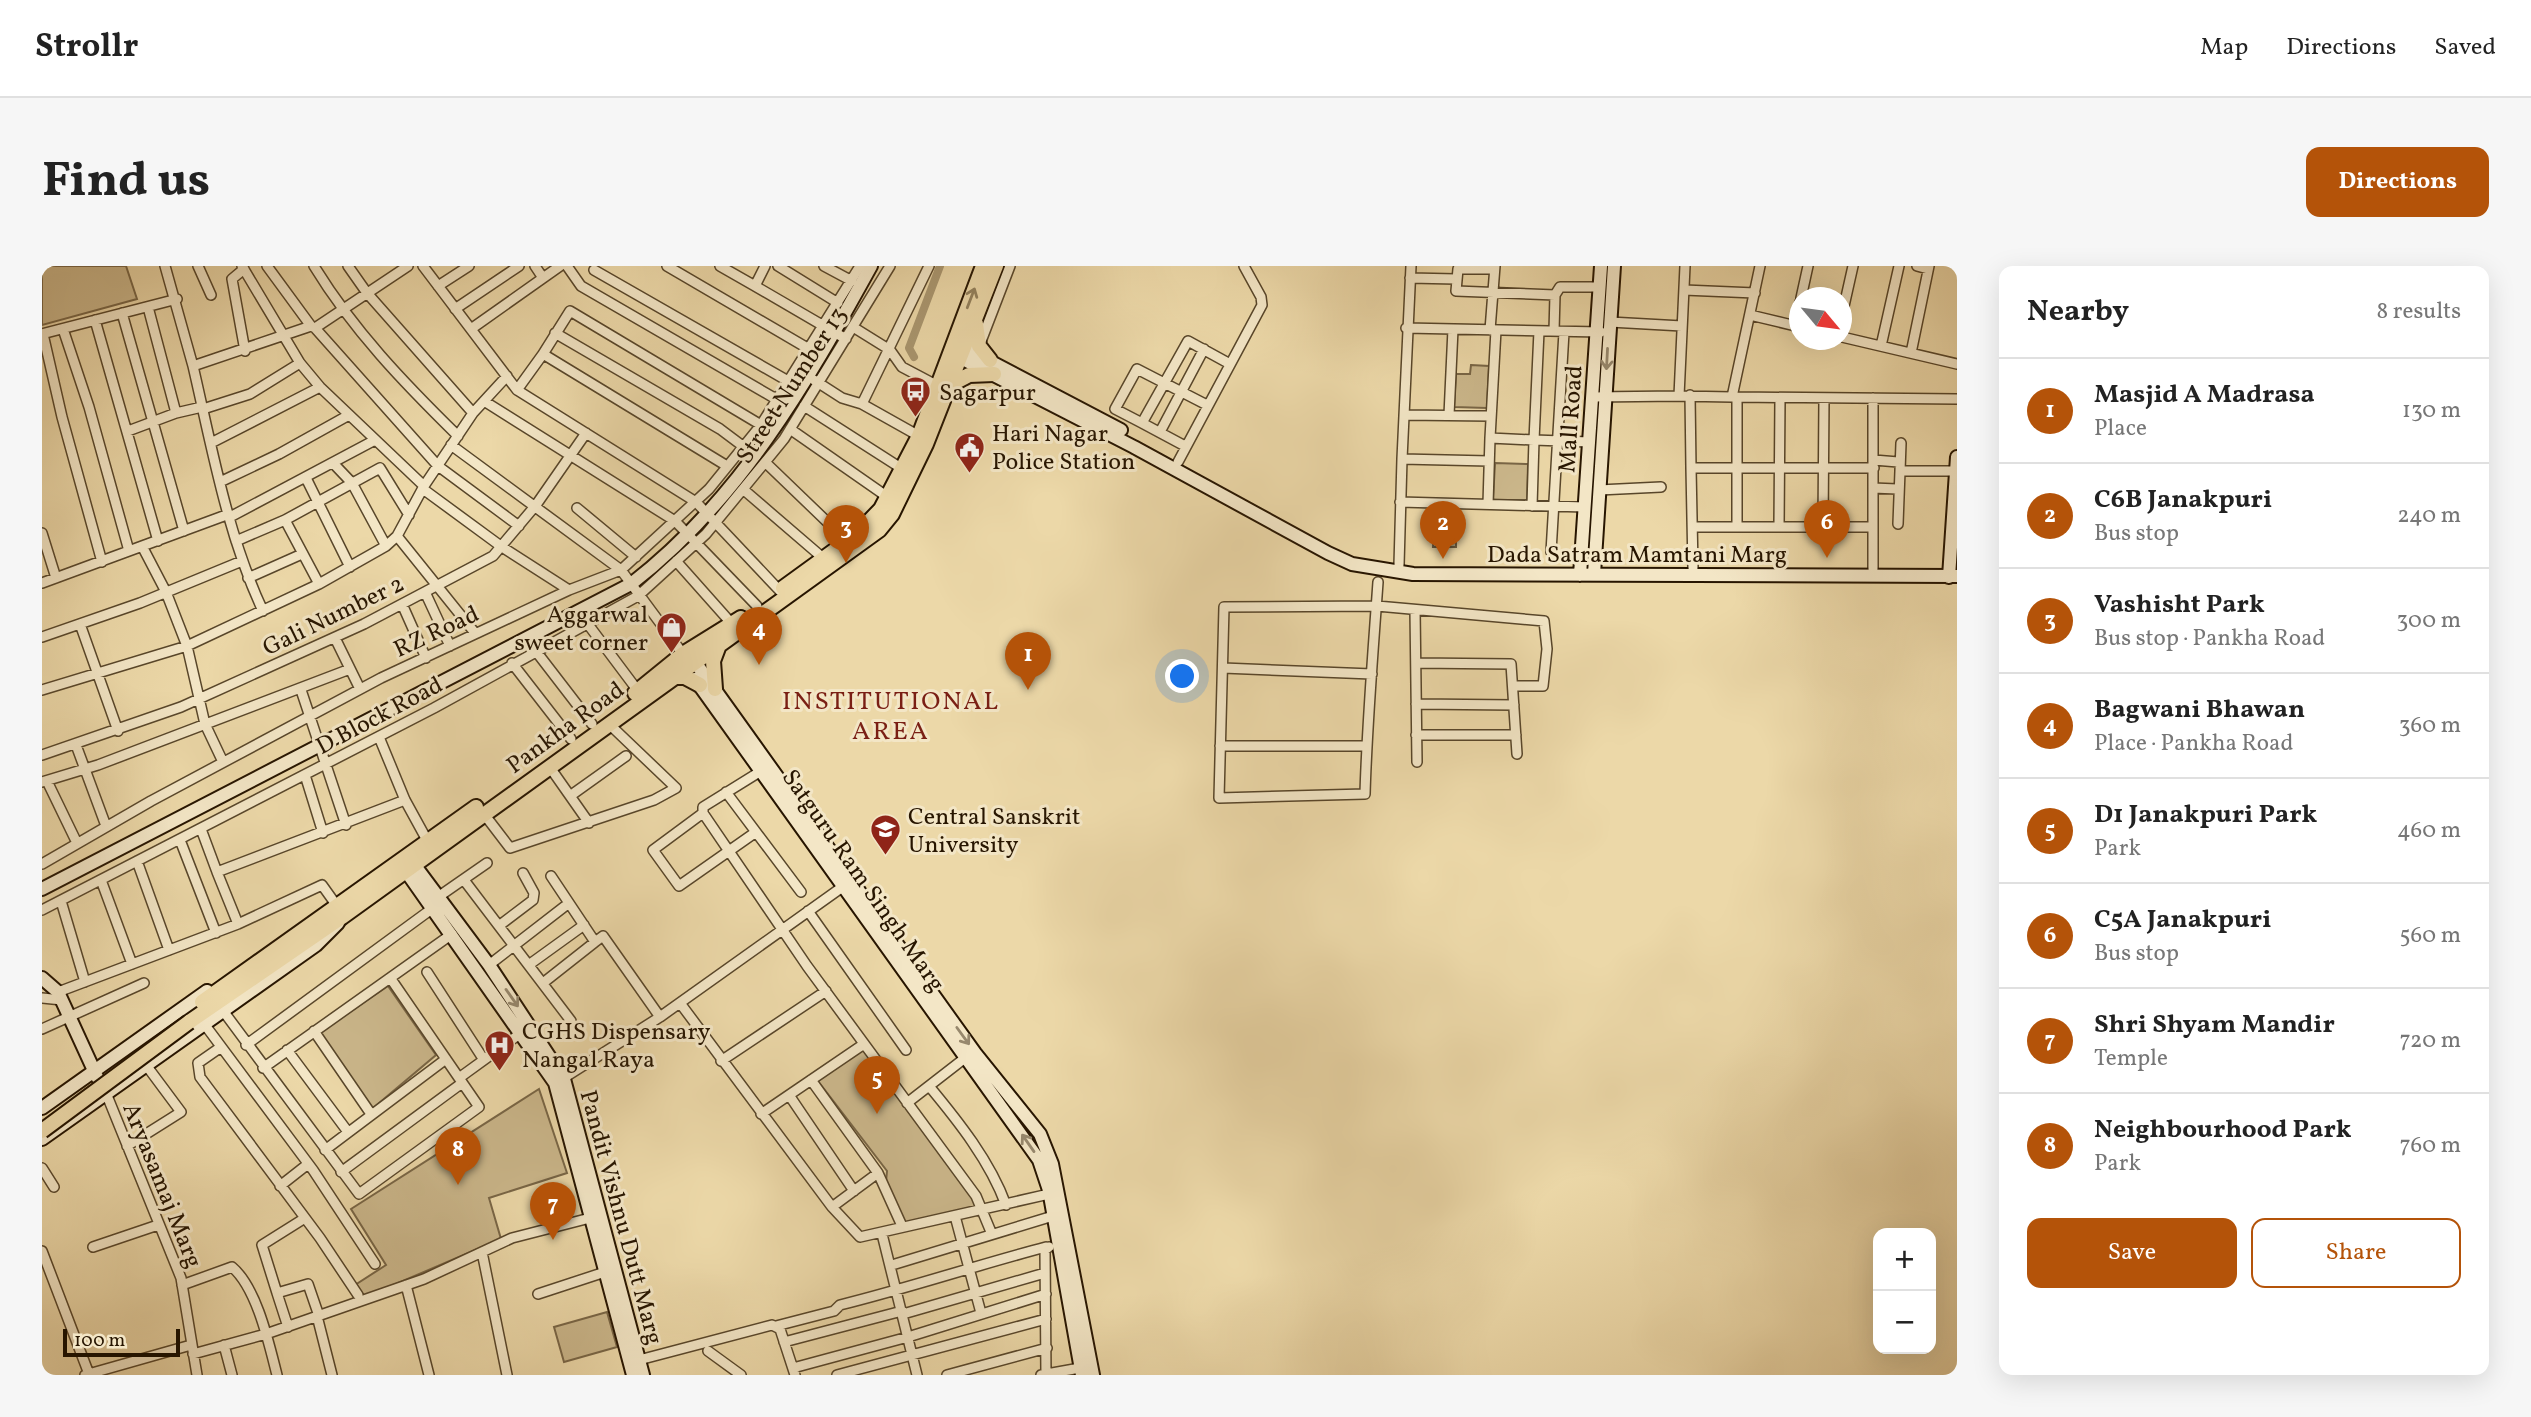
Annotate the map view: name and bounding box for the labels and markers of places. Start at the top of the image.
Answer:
bus stop icon: Sagarpur [899,375,933,419]
place label: Sagarpur [939,377,1036,411]
place label: Hari Nagar Police Station [992,418,1135,480]
public building icon: Hari Nagar Police Station [952,430,986,474]
pin: 6 [1804,500,1850,558]
pin: 2 [1420,501,1466,559]
pin: 3 [823,505,869,563]
place label: Aggarwal sweet corner [515,599,648,661]
pin: 4 [736,607,782,665]
shop icon: Aggarwal sweet corner [654,611,688,655]
pin: 1 [1005,632,1051,690]
place label: Central Sanskrit University [908,801,1080,863]
school or university icon: Central Sanskrit University [868,813,902,857]
place label: CGHS Dispensary Nangal Raya [522,1016,711,1078]
hospital icon: CGHS Dispensary Nangal Raya [482,1028,516,1072]
pin: 5 [854,1056,900,1114]
pin: 8 [435,1127,481,1185]
pin: 7 [530,1182,576,1240]

